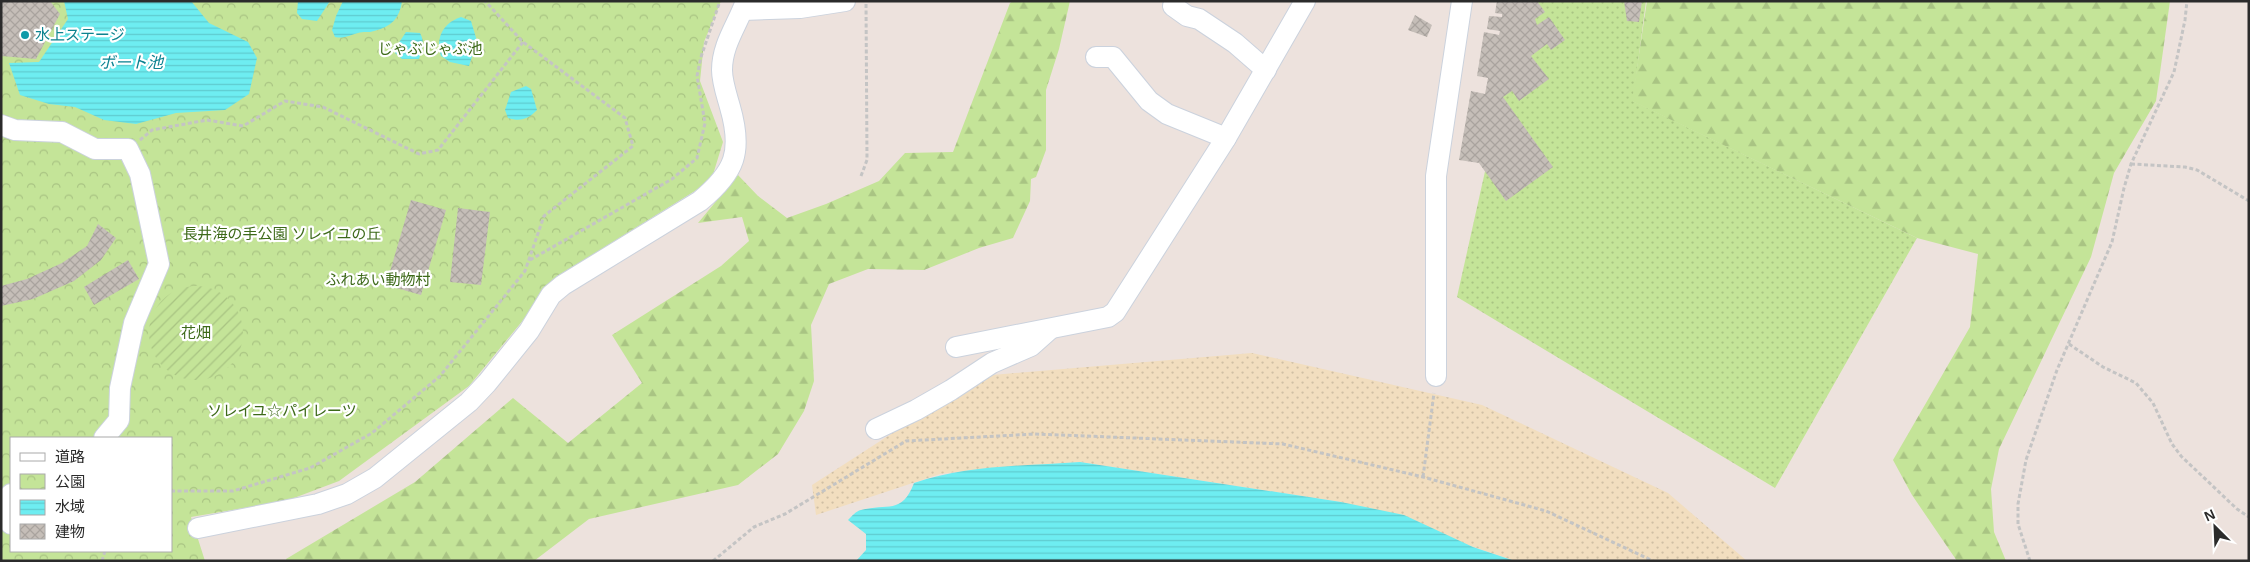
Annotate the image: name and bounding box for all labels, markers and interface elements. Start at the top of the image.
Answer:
place label: 水上ステージ [35,26,125,43]
marker: 水上ステージ [19,29,31,41]
park label: じゃぶじゃぶ池 [377,40,483,57]
water label: ボート池 [99,54,165,71]
park label: 長井海の手公園 ソレイユの丘 [183,225,381,242]
park label: ふれあい動物村 [325,271,431,288]
park label: 花畑 [181,324,211,341]
park label: ソレイユ☆パイレーツ [207,402,357,419]
legend [10,437,172,552]
text: 道路 [55,448,85,465]
text: 公園 [55,473,85,490]
text: 水域 [55,498,85,515]
north arrow [2190,502,2240,552]
text: N [2202,506,2218,524]
text: 建物 [55,523,85,540]

